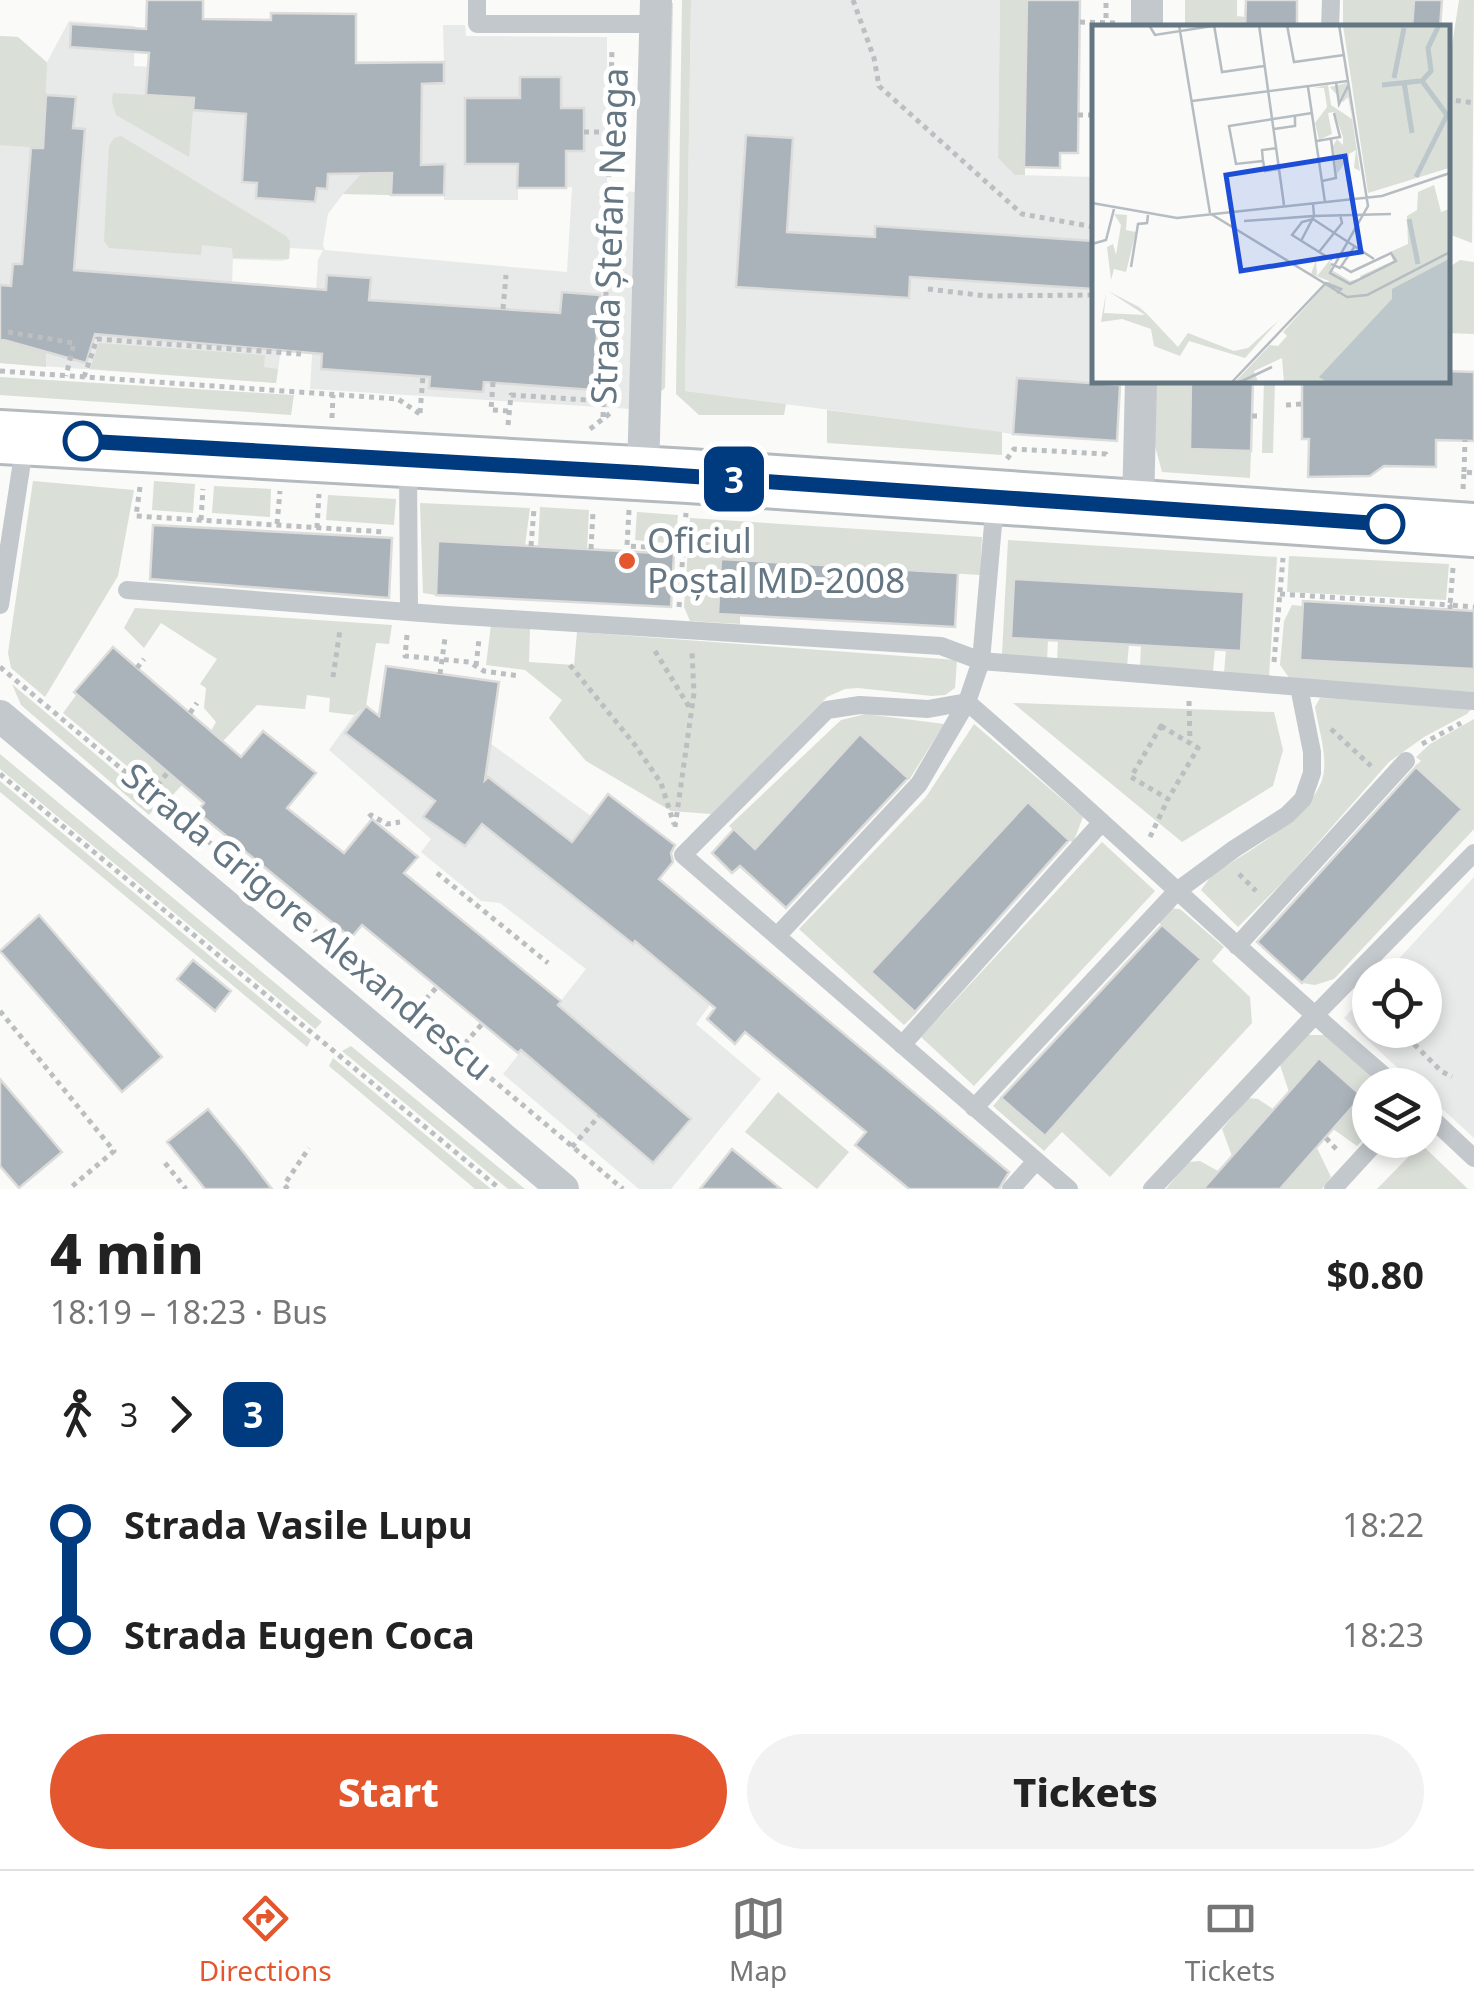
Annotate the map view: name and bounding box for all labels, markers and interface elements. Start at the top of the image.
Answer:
inset map [1092,25,1449,382]
street label: Strada Ștefan Neaga [579,67,638,405]
unlabelled marker [64,422,102,460]
line badge: 3 [702,446,766,512]
text: 3 [724,456,744,503]
unlabelled marker [1366,505,1404,543]
place label: Oficiul Poștal MD-2008 [647,516,905,603]
marker: Oficiul Poștal MD-2008 [616,550,638,572]
street label: Strada Grigore Alexandrescu [113,752,503,1090]
map controls [1352,958,1442,1158]
button: locate [1352,958,1442,1048]
button: layers [1352,1068,1442,1158]
text: 4 min [50,1215,204,1290]
text: $0.80 [1326,1248,1424,1300]
text: 18:19 – 18:23 · Bus [50,1290,327,1333]
icon: walk [50,1387,105,1442]
icon: forward [153,1387,208,1442]
text: 3 [243,1391,263,1438]
text: 3 [120,1393,138,1436]
text: Strada Vasile Lupu [124,1498,473,1550]
text: 18:22 [1342,1503,1424,1546]
text: Strada Eugen Coca [124,1608,475,1660]
text: 18:23 [1342,1613,1424,1656]
button: Start [50,1734,727,1849]
button: Tickets [747,1734,1424,1849]
tab: Directions [199,1891,332,1989]
tab: Map [729,1891,787,1989]
tab: Tickets [1185,1891,1275,1989]

